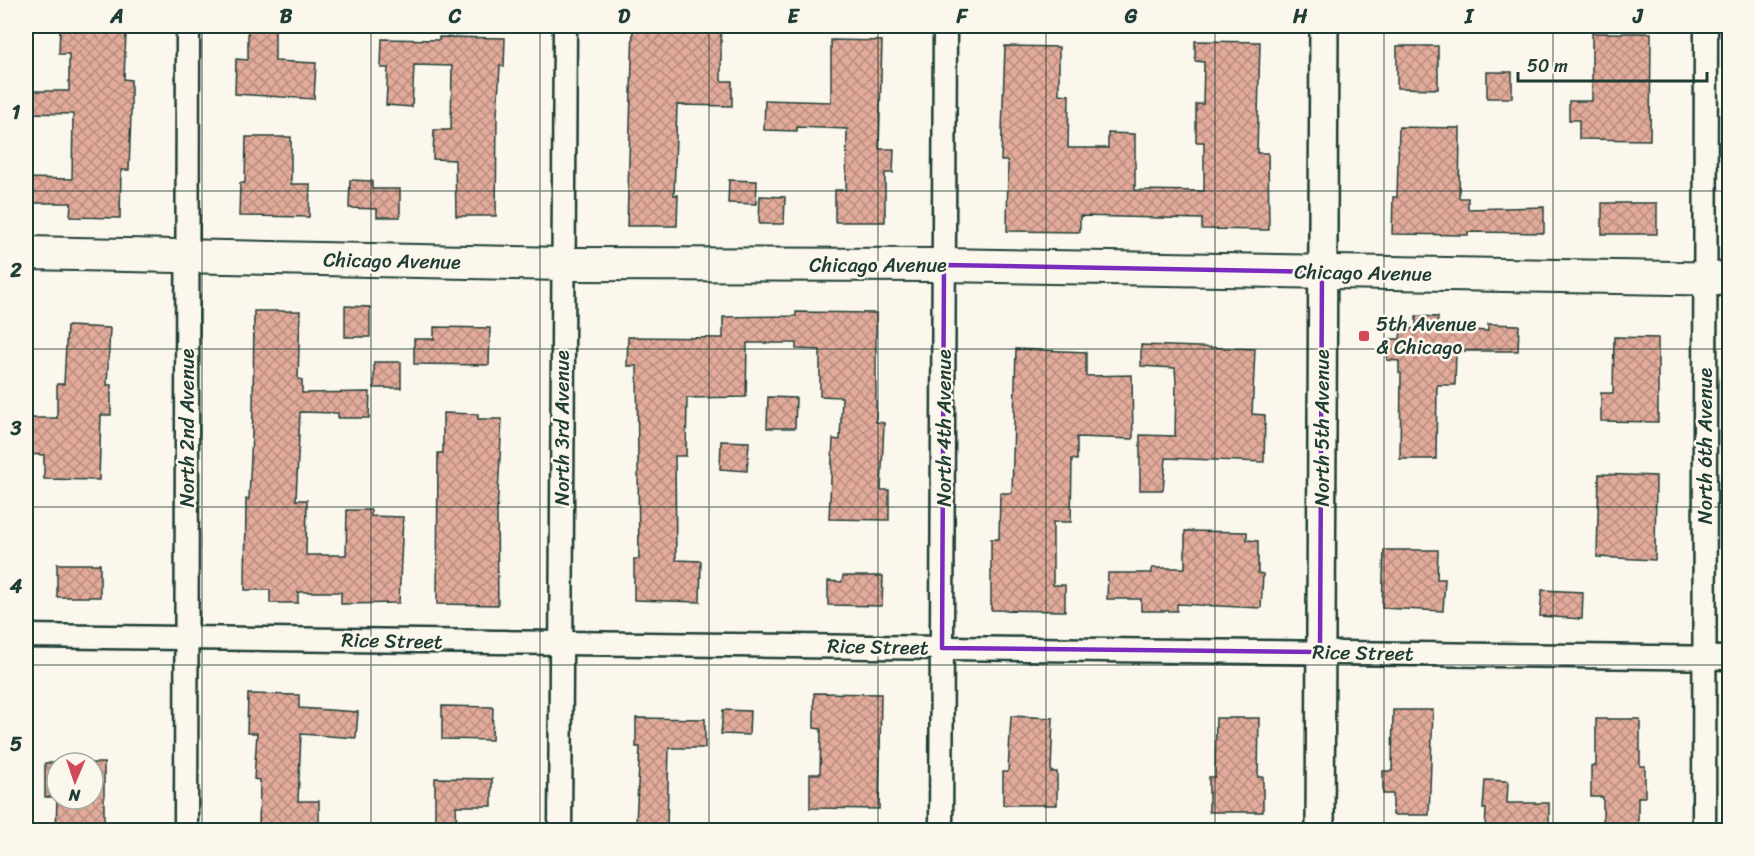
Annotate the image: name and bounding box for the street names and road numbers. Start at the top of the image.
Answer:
street label: Chicago Avenue [323,242,461,280]
street label: Chicago Avenue [809,248,947,283]
street label: Chicago Avenue [1294,254,1432,292]
street label: North 2nd Avenue [170,348,205,507]
street label: North 4th Avenue [927,349,962,507]
street label: North 5th Avenue [1305,349,1340,507]
street label: North 3rd Avenue [545,350,580,506]
street label: North 6th Avenue [1688,368,1723,524]
street label: Rice Street [341,623,443,659]
street label: Rice Street [827,629,929,665]
street label: Rice Street [1312,635,1414,671]

